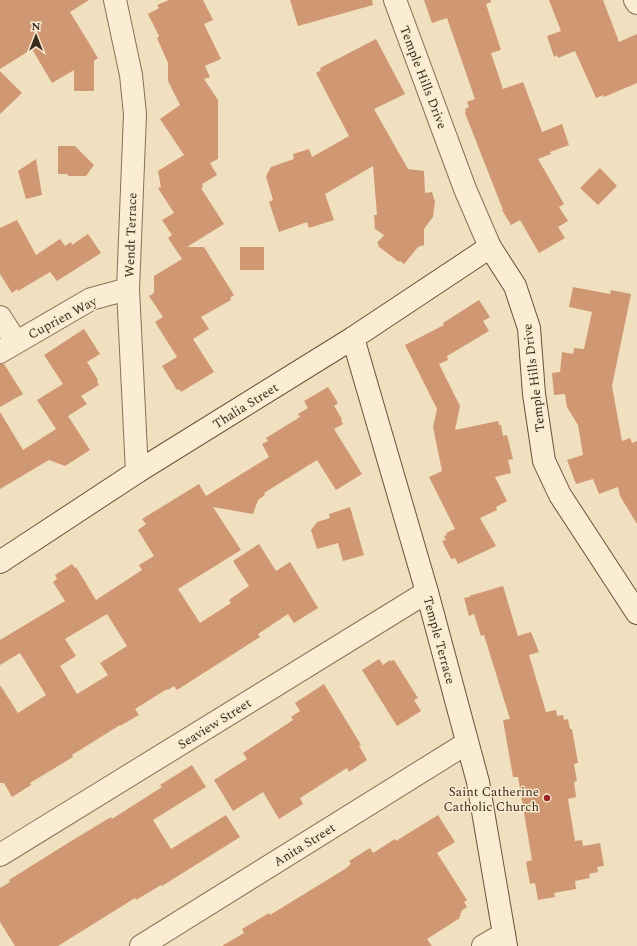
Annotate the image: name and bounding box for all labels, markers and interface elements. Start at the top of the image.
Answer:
north arrow [16,16,56,56]
text: N [32,18,41,35]
street label: Temple Hills Drive [394,23,452,132]
street label: Wendt Terrace [120,192,142,278]
street label: Cuprien Way [24,291,101,344]
street label: Temple Hills Drive [517,322,551,433]
street label: Thalia Street [209,378,283,434]
street label: Temple Terrace [418,594,460,686]
street label: Seaview Street [174,693,256,754]
place label: Saint Catherine Catholic Church [443,782,539,817]
marker: Saint Catherine Catholic Church [542,793,552,803]
street label: Anita Street [270,818,340,872]

